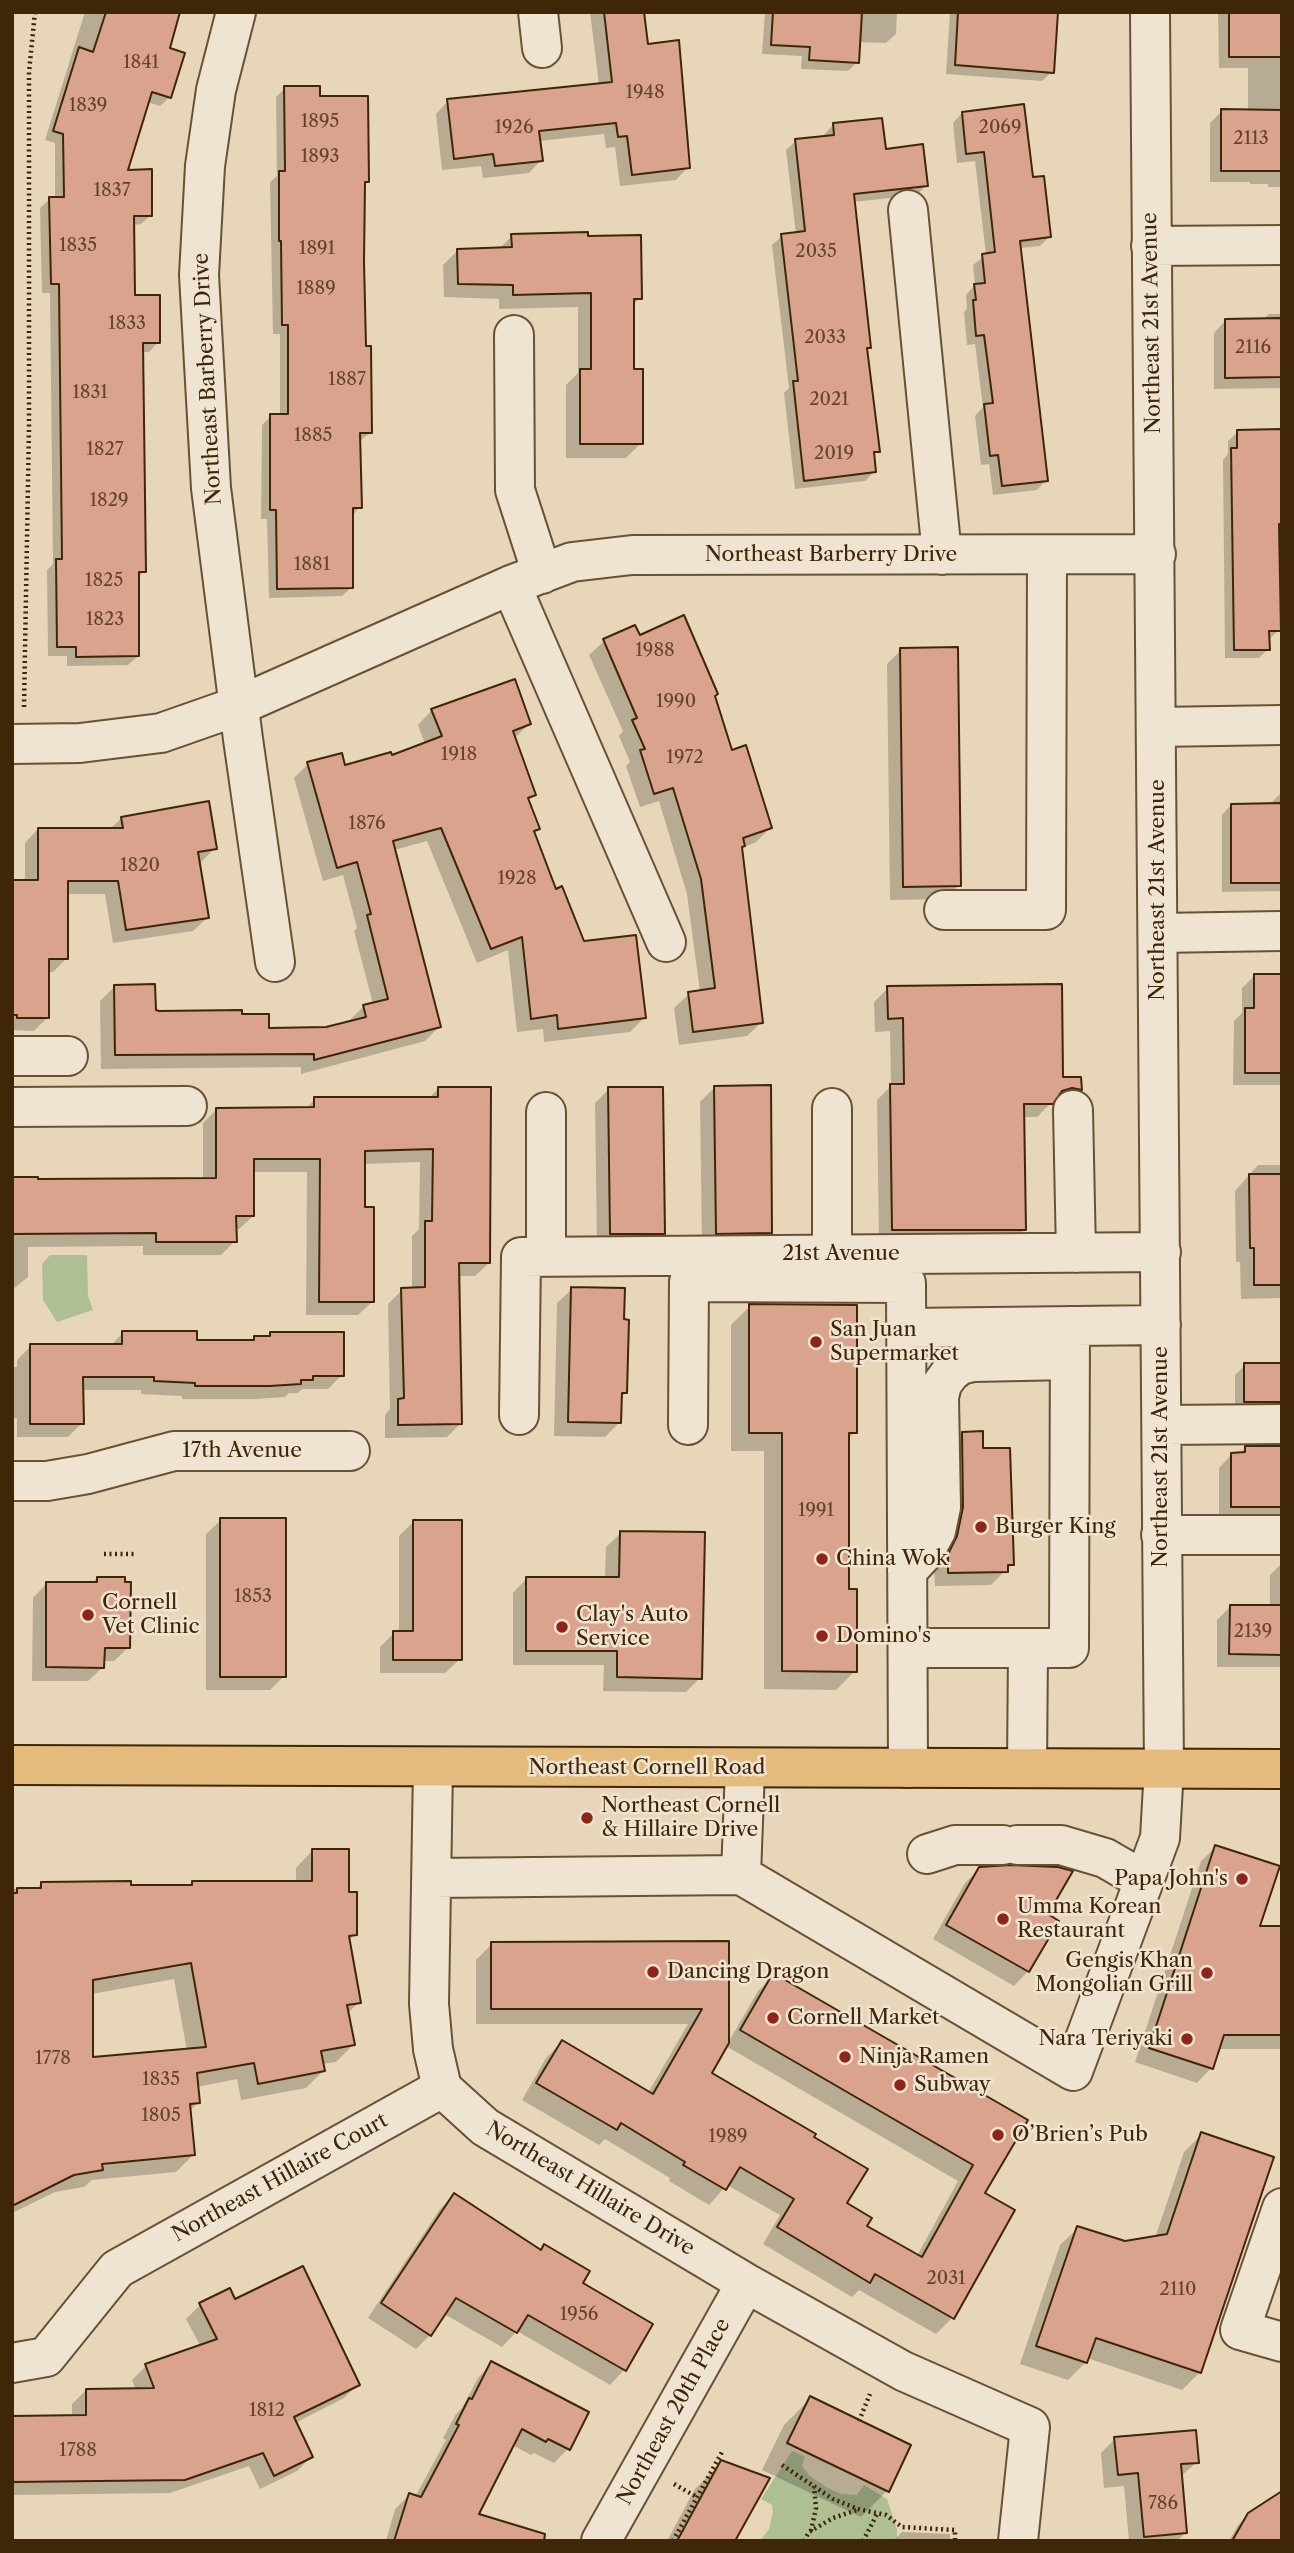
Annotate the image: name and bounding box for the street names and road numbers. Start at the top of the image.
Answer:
street label: Northeast 21st Avenue [1137,212,1167,434]
street label: Northeast Barberry Drive [189,252,227,506]
street label: Northeast Barberry Drive [705,542,957,568]
street label: Northeast 21st Avenue [1145,779,1171,1001]
street label: 21st Avenue [782,1241,900,1267]
street label: Northeast 21st Avenue [1148,1346,1174,1568]
street label: 17th Avenue [182,1438,302,1464]
street label: Northeast Cornell Road [529,1755,765,1781]
street label: Northeast Hillaire Court [168,2108,392,2248]
street label: Northeast Hillaire Drive [481,2117,699,2261]
street label: Northeast 20th Place [612,2314,736,2510]

